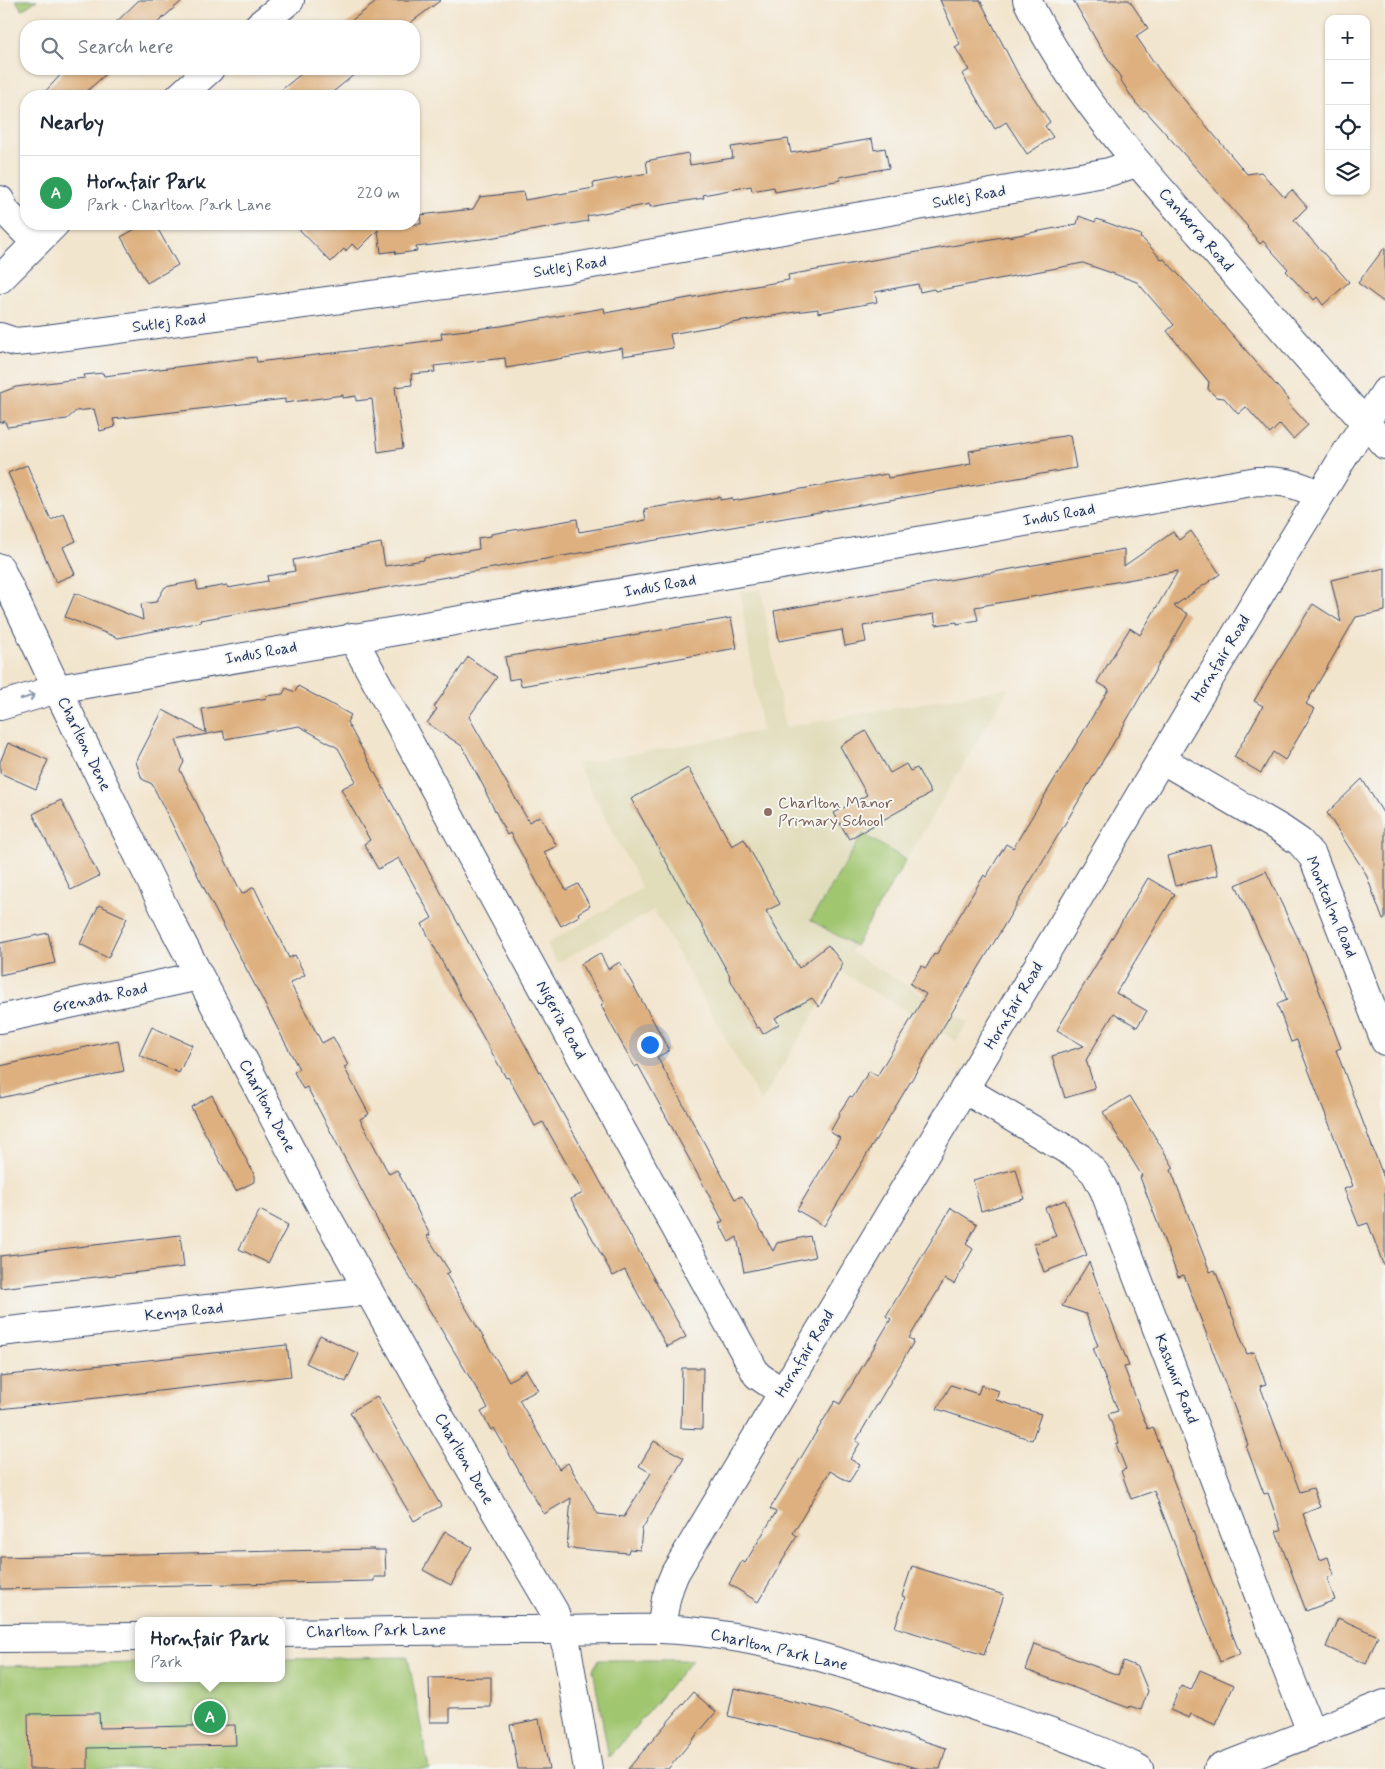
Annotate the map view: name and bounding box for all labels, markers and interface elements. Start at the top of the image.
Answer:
map controls [1325,15,1370,195]
button: + [1325,15,1370,60]
search box [20,20,420,75]
icon: search [38,34,66,62]
text: Search here [78,35,174,60]
button: − [1325,60,1370,105]
button: locate [1325,105,1370,150]
text: Nearby [40,109,104,137]
button: layers [1325,150,1370,195]
text: Hornfair Park [87,170,206,195]
street label: Sutlej Road [931,180,1007,214]
text: A [51,183,61,204]
text: 220 m [357,183,400,204]
street label: Canberra Road [1154,184,1238,276]
text: Park · Charlton Park Lane [87,195,271,216]
street label: Sutlej Road [532,251,608,283]
street label: Sutlej Road [131,308,207,338]
street label: Indus Road [1021,498,1097,532]
street label: Indus Road [622,569,698,603]
street label: Hornfair Road [1187,611,1255,707]
street label: Indus Road [223,636,299,670]
one-way arrow [20,692,36,702]
street label: Charlton Dene [52,693,116,795]
place label: Charlton Manor Primary School [778,793,893,832]
marker: Charlton Manor Primary School [762,806,774,818]
street label: Montcalm Road [1300,853,1362,961]
street label: Hornfair Road [980,958,1048,1054]
street label: Nigeria Road [530,977,591,1064]
street label: Grenada Road [50,978,150,1018]
your location [637,1032,663,1058]
street label: Charlton Dene [234,1056,300,1156]
street label: Kenya Road [144,1297,224,1327]
street label: Hornfair Road [771,1306,839,1402]
street label: Kashmir Road [1149,1331,1203,1427]
street label: Charlton Dene [429,1409,499,1509]
popup [135,1617,285,1682]
street label: Charlton Park Lane [306,1619,446,1643]
street label: Charlton Park Lane [708,1624,850,1676]
text: Hornfair Park [150,1627,270,1652]
text: Park [150,1652,182,1673]
pin: A [194,1698,226,1736]

